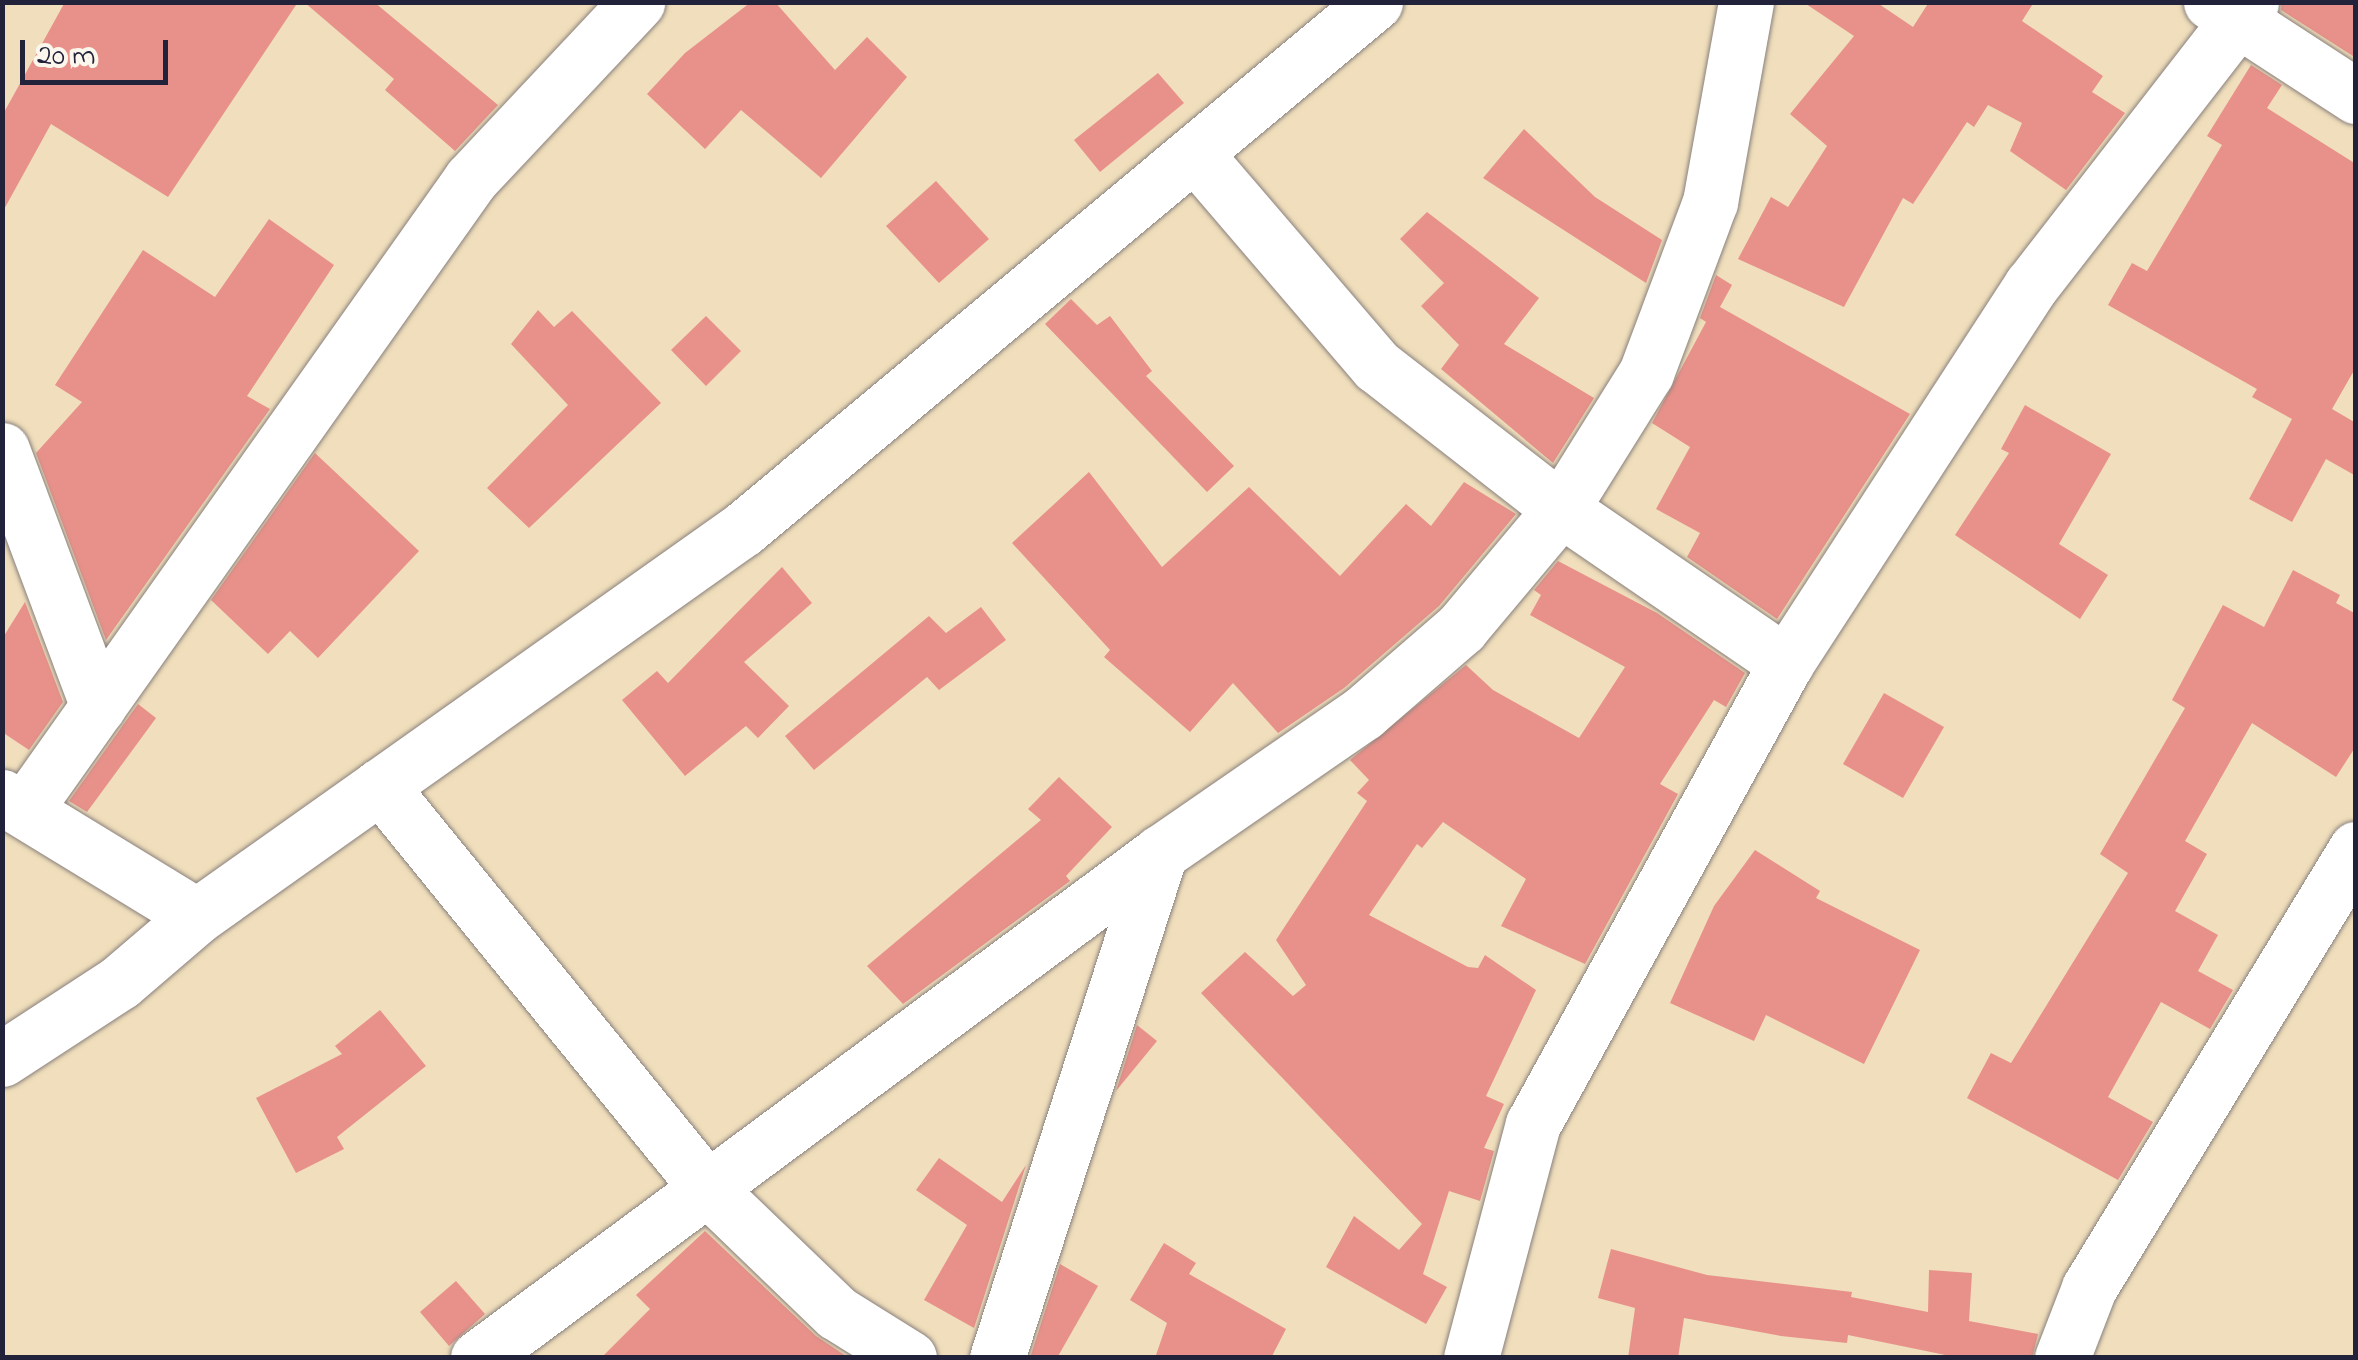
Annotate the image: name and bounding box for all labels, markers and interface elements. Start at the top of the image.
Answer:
scale bar [25,20,172,82]
text: 20 m [37,35,96,79]

